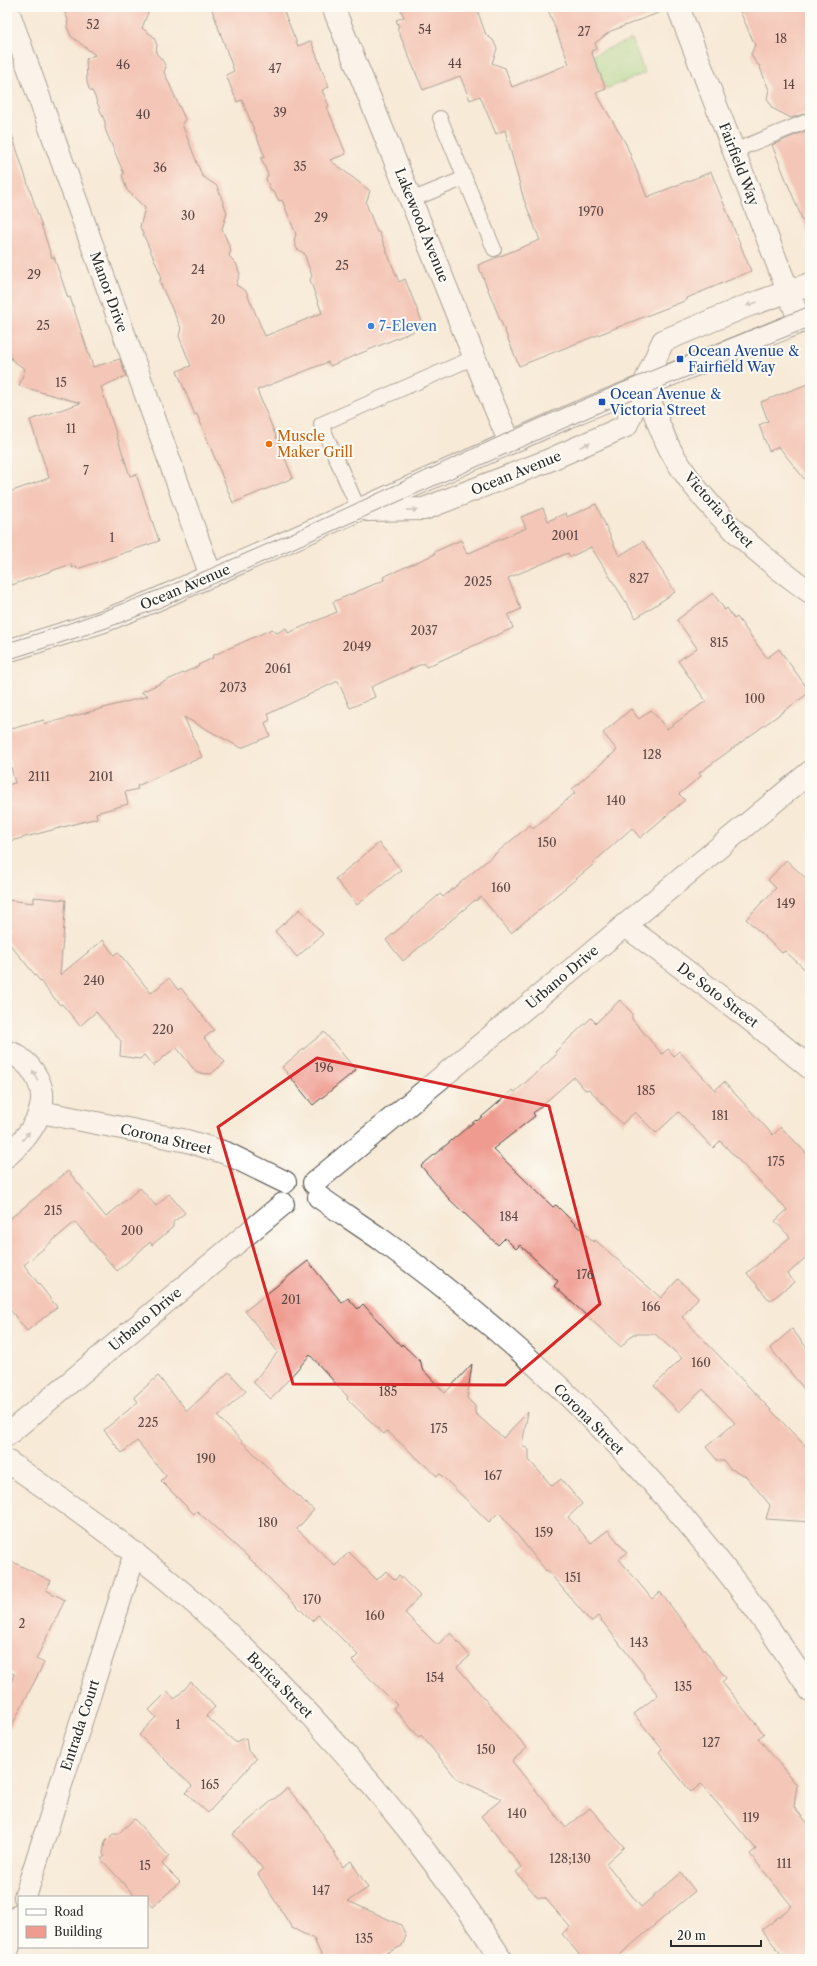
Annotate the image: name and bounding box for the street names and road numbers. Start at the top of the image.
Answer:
street label: Fairfield Way [715,120,763,208]
street label: Lakewood Avenue [391,165,453,285]
street label: Manor Drive [86,249,132,335]
street label: Ocean Avenue [468,447,564,499]
street label: Victoria Street [680,468,758,552]
street label: Ocean Avenue [137,560,233,614]
street label: Urbano Drive [522,941,602,1013]
street label: De Soto Street [674,959,762,1031]
street label: Corona Street [119,1120,213,1158]
street label: Urbano Drive [105,1283,185,1355]
street label: Corona Street [550,1380,628,1458]
street label: Borica Street [243,1648,317,1722]
street label: Entrada Court [57,1677,103,1773]

